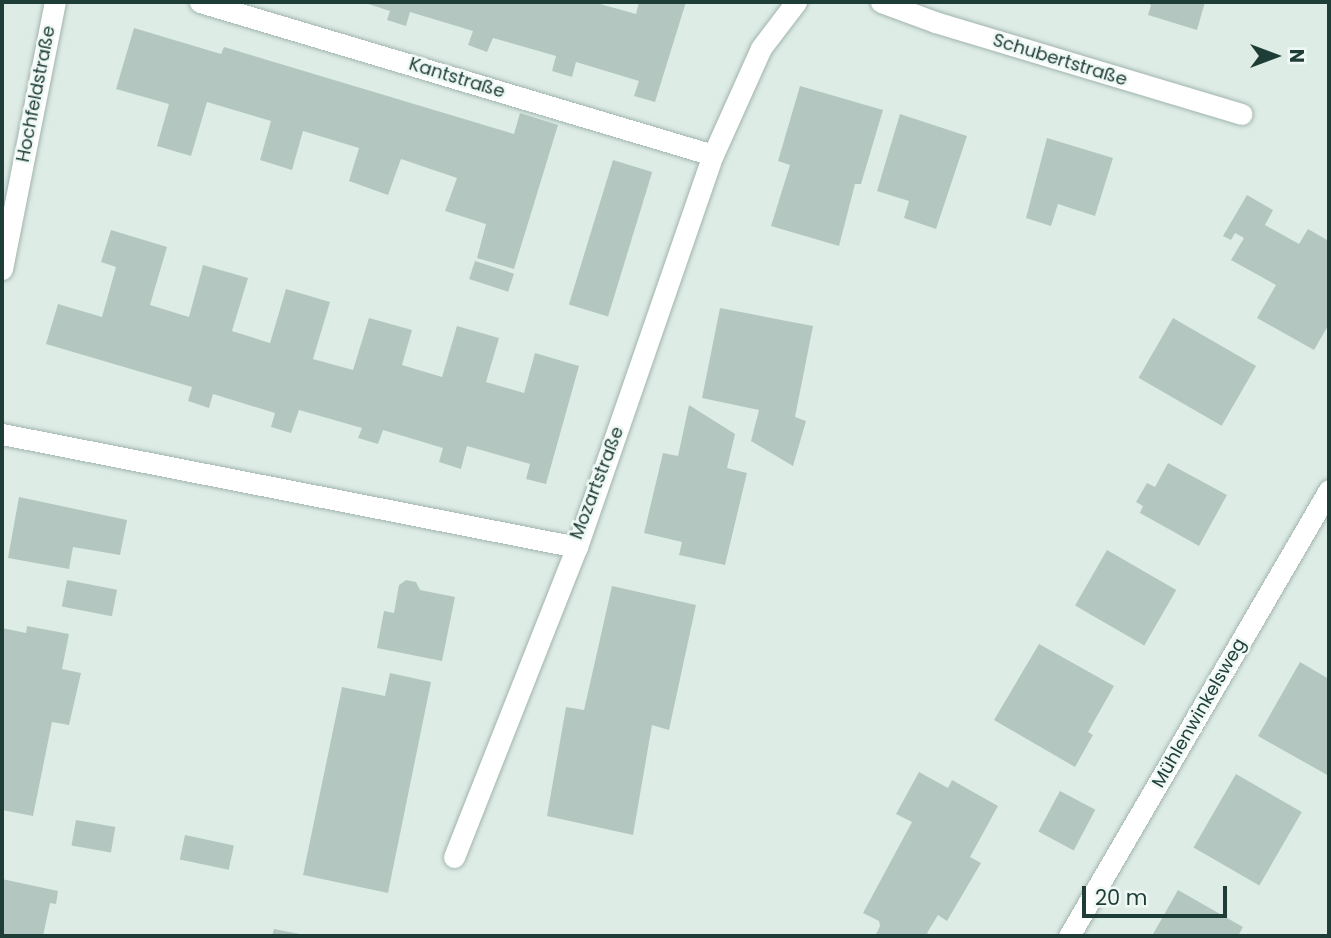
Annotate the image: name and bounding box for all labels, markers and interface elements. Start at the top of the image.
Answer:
north arrow [1240,21,1310,91]
street label: Hochfeldstraße [12,24,60,164]
street label: Schubertstraße [990,29,1130,91]
text: N [1283,49,1310,63]
street label: Kantstraße [406,53,508,103]
street label: Mozartstraße [566,424,628,542]
street label: Mühlenwinkelsweg [1147,635,1251,791]
scale bar [1086,872,1231,916]
text: 20 m [1095,883,1148,912]

